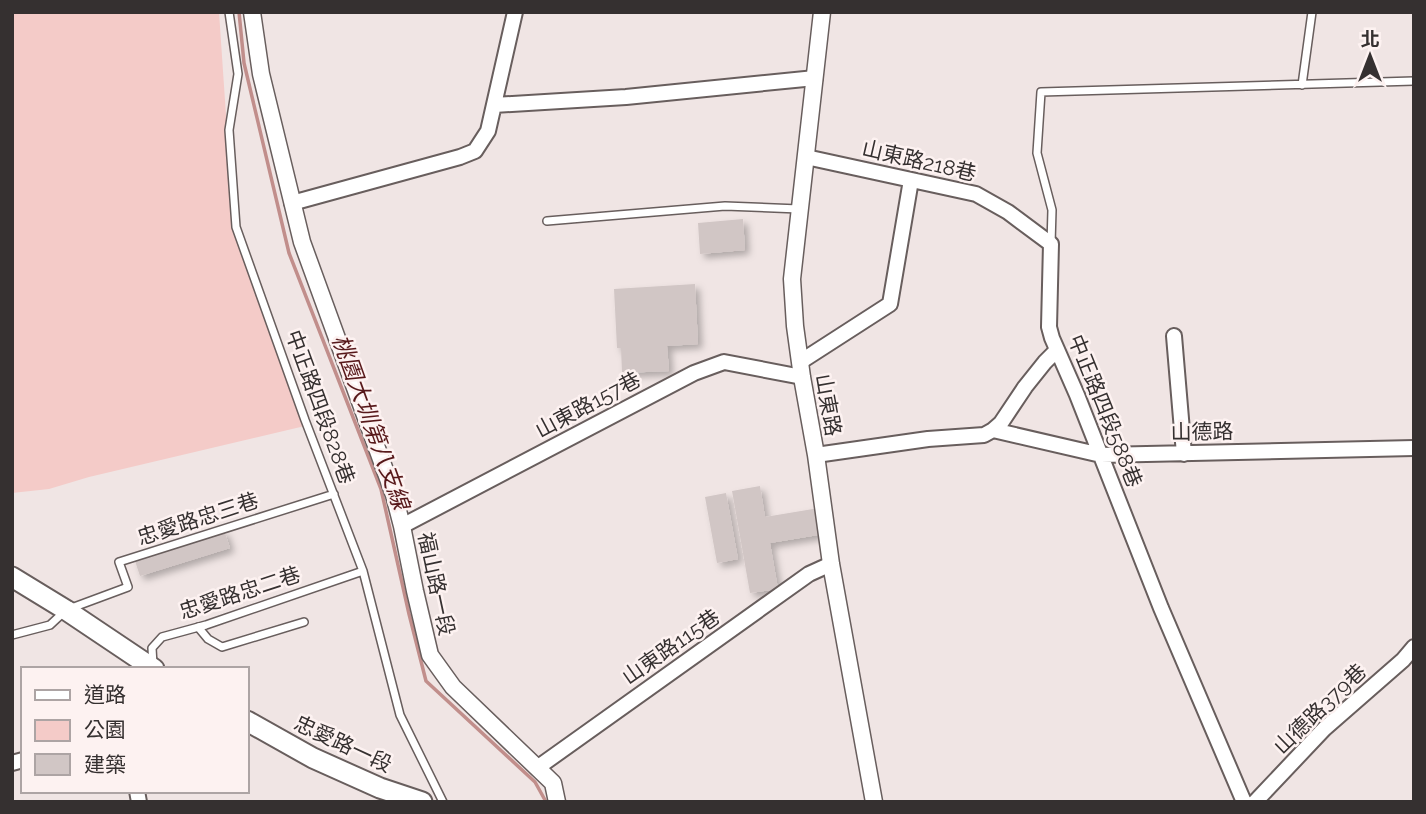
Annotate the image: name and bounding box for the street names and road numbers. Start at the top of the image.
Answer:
street label: 山東路218巷 [860,135,979,186]
street label: 中正路四段828巷 [281,327,360,487]
street label: 中正路四段588巷 [1063,331,1147,491]
street label: 山東路157巷 [531,366,645,443]
street label: 山東路 [811,372,846,438]
street label: 山德路 [1170,418,1234,445]
street label: 忠愛路忠三巷 [134,487,262,550]
street label: 福山路一段 [413,530,460,638]
street label: 忠愛路忠二巷 [176,561,304,624]
street label: 山東路115巷 [617,604,724,689]
street label: 山德路379巷 [1268,658,1371,759]
street label: 忠愛路一段 [290,710,396,777]

